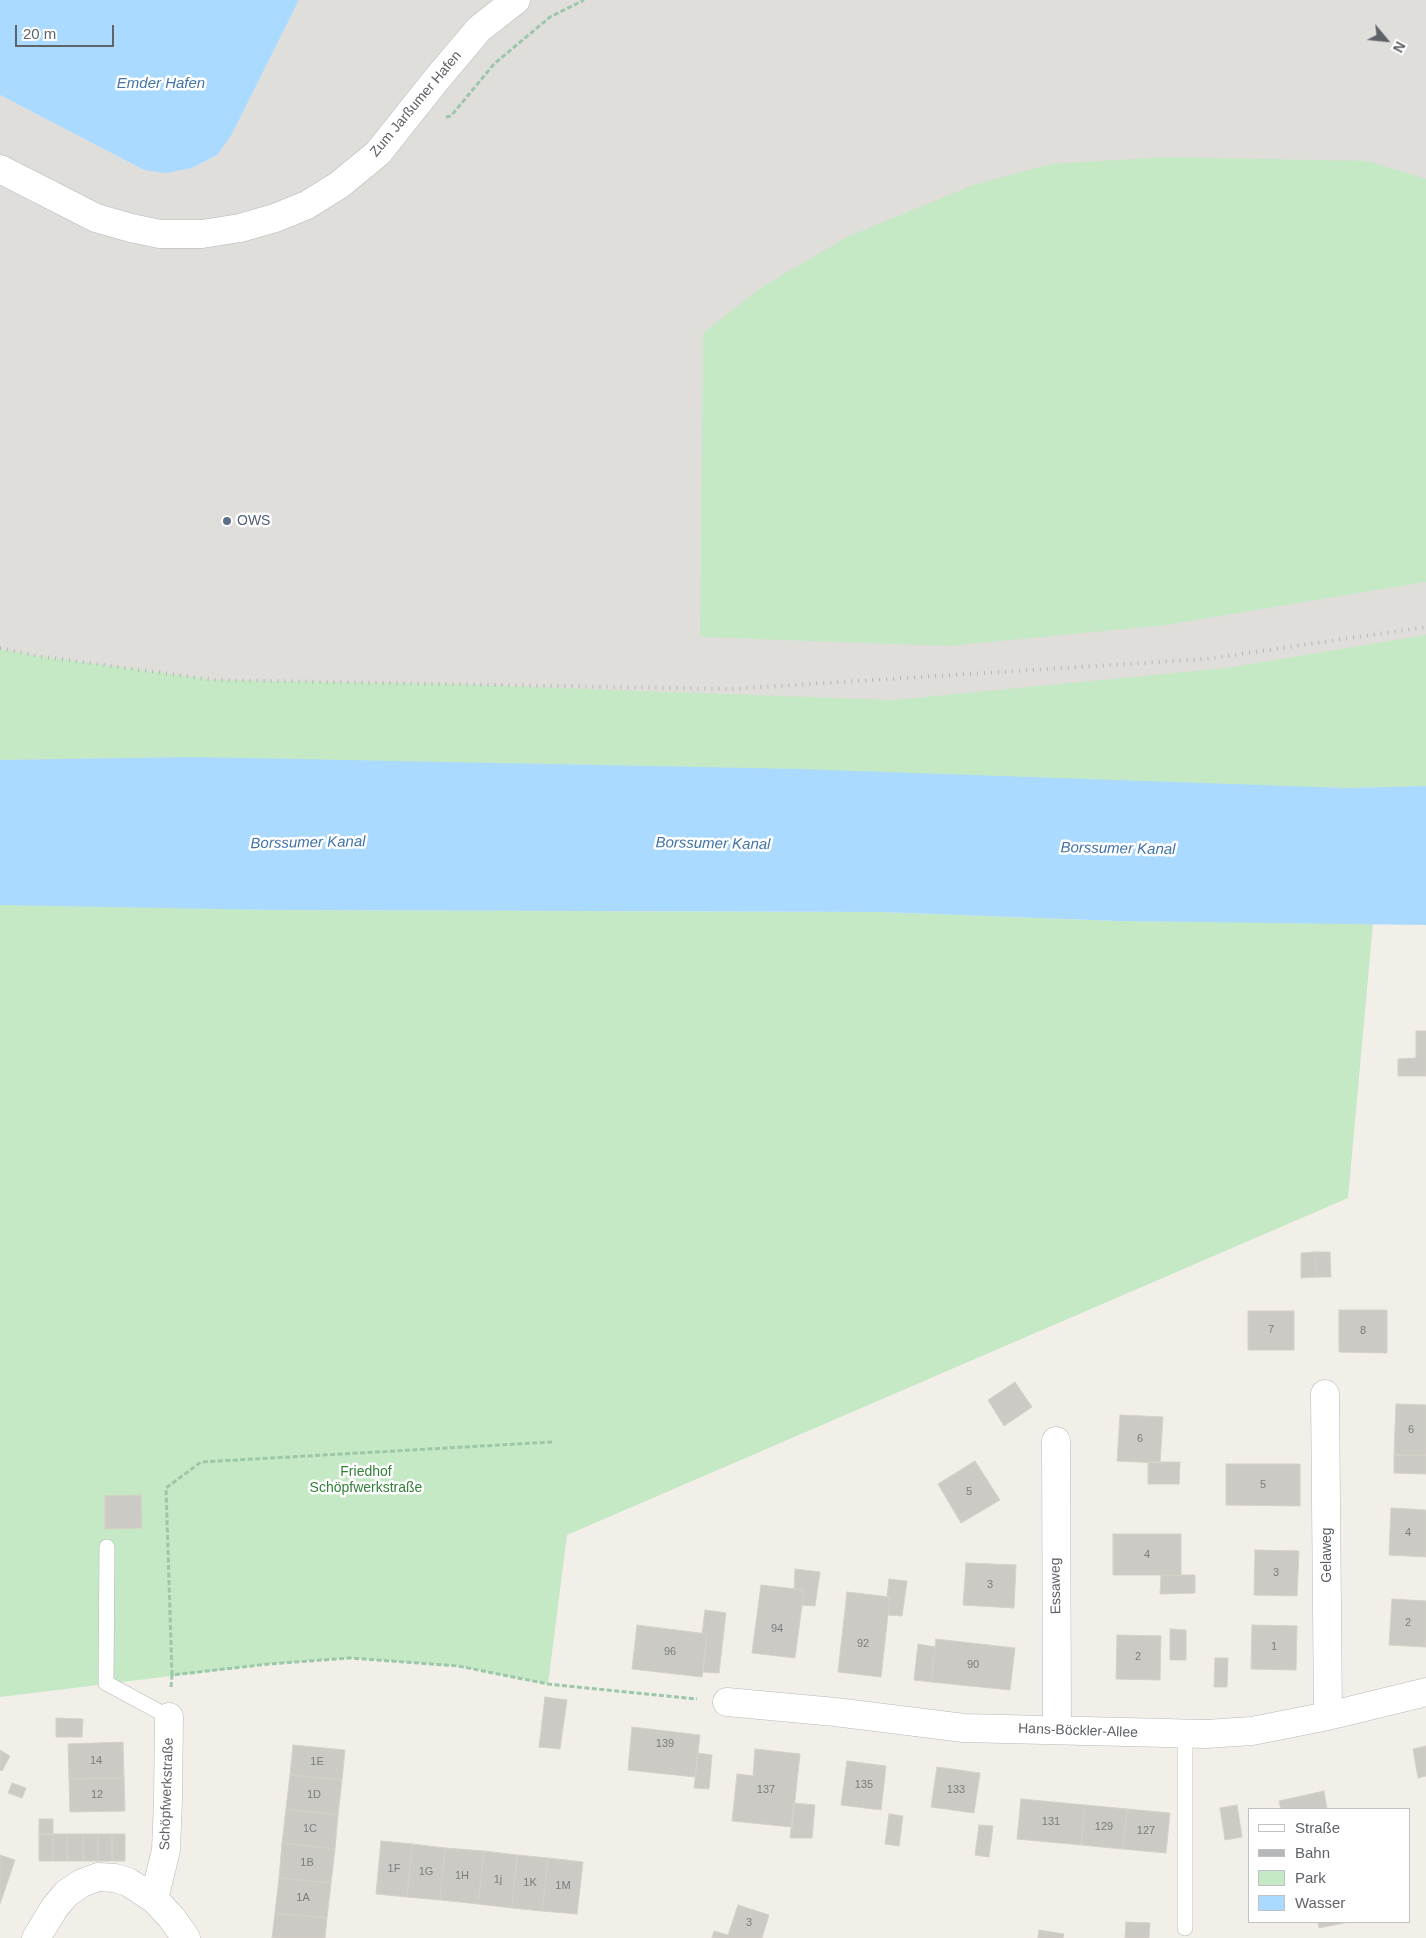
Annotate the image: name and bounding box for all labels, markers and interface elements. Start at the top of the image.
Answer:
scale bar [18,15,116,47]
north arrow [1361,15,1411,65]
text: 20 m [23,25,56,42]
text: N [1390,39,1409,55]
street label: Zum Jarßumer Hafen [367,48,465,160]
water label: Emder Hafen [117,75,205,93]
place label: OWS [237,513,270,529]
marker: OWS [221,515,233,527]
water label: Borssumer Kanal [250,833,366,853]
water label: Borssumer Kanal [655,834,771,854]
water label: Borssumer Kanal [1060,839,1176,859]
house number: 7 [1268,1323,1274,1337]
house number: 8 [1360,1324,1366,1338]
house number: 6 [1408,1423,1414,1437]
house number: 6 [1137,1432,1143,1446]
park label: Friedhof Schöpfwerkstraße [310,1464,422,1496]
house number: 5 [1260,1478,1266,1492]
house number: 5 [966,1485,972,1499]
house number: 4 [1405,1526,1411,1540]
street label: Gelaweg [1319,1527,1335,1583]
house number: 4 [1144,1548,1150,1562]
street label: Essaweg [1047,1557,1065,1615]
house number: 3 [1273,1566,1279,1580]
house number: 3 [987,1578,993,1592]
house number: 2 [1405,1616,1411,1630]
house number: 94 [771,1622,783,1636]
house number: 92 [857,1637,869,1651]
house number: 1 [1271,1640,1277,1654]
house number: 96 [664,1645,676,1659]
house number: 2 [1135,1650,1141,1664]
house number: 90 [967,1658,979,1672]
street label: Hans-Böckler-Allee [1018,1721,1138,1741]
street label: Schöpfwerkstraße [157,1737,177,1851]
house number: 139 [656,1737,674,1751]
house number: 14 [90,1754,102,1768]
house number: 1E [310,1755,324,1769]
house number: 135 [855,1778,873,1792]
house number: 137 [757,1783,775,1797]
house number: 133 [947,1783,965,1797]
house number: 12 [91,1788,103,1802]
house number: 1D [307,1788,321,1802]
legend [1248,1808,1411,1923]
house number: 131 [1042,1815,1060,1829]
text: Straße [1295,1819,1340,1836]
house number: 129 [1095,1820,1113,1834]
house number: 1C [303,1822,317,1836]
house number: 127 [1137,1824,1155,1838]
text: Bahn [1295,1844,1330,1861]
house number: 1B [300,1856,314,1870]
house number: 1F [388,1862,400,1876]
house number: 1G [419,1865,433,1879]
house number: 1H [455,1869,469,1883]
text: Park [1295,1869,1326,1886]
house number: 1j [494,1873,502,1887]
house number: 1K [523,1876,537,1890]
house number: 1M [555,1879,571,1893]
house number: 1A [296,1891,310,1905]
text: Wasser [1295,1894,1345,1911]
house number: 3 [746,1916,752,1930]

